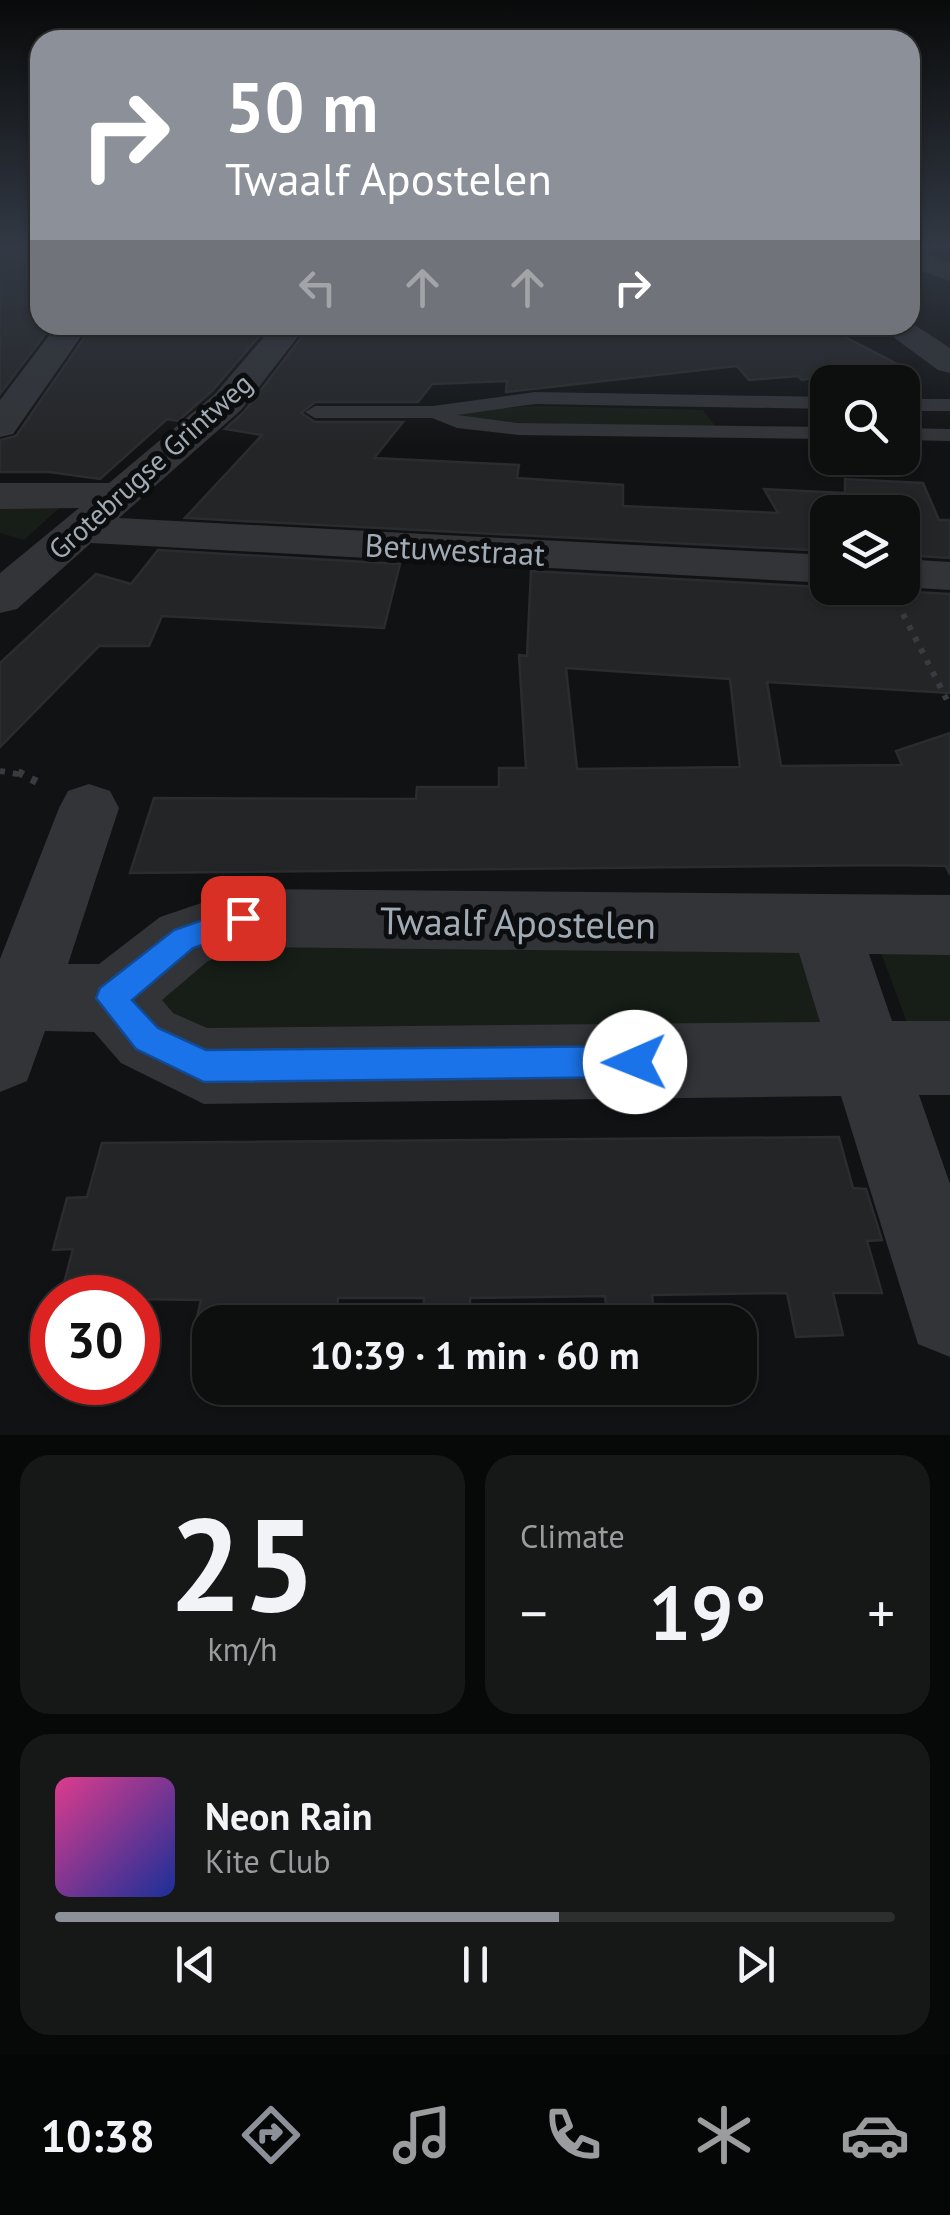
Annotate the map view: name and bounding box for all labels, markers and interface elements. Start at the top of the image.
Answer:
text: 50 m [225,61,378,151]
icon: right [60,70,190,200]
text: Twaalf Apostelen [225,149,552,207]
icon: left [290,260,345,315]
icon: ahead [395,260,450,315]
icon: ahead [500,260,555,315]
icon: right [605,260,660,315]
street label: Grotebrugse Grintweg [40,365,260,567]
map controls [810,365,920,605]
button: search [810,365,920,475]
button: layers [810,495,920,605]
street label: Betuwestraat [364,523,546,575]
pin [201,876,286,961]
icon: arrive [216,891,271,946]
street label: Twaalf Apostelen [380,895,656,949]
position arrow [583,1010,687,1114]
speed limit sign: 30 [30,1275,160,1405]
text: 10:39 · 1 min · 60 m [309,1330,640,1379]
text: 25 [169,1479,316,1647]
text: Climate [520,1515,625,1557]
text: 19° [649,1564,766,1661]
text: − [520,1577,548,1648]
text: + [867,1577,895,1648]
text: km/h [207,1628,278,1670]
text: Neon Rain [205,1791,372,1840]
text: Kite Club [205,1840,331,1882]
icon: previous [168,1937,223,1992]
icon: pause [448,1937,503,1992]
icon: next [728,1937,783,1992]
icon: directions [236,2100,306,2170]
icon: music [387,2100,457,2170]
icon: phone [538,2100,608,2170]
icon: climate [689,2100,759,2170]
icon: car [840,2100,910,2170]
text: 10:38 [40,2106,155,2164]

